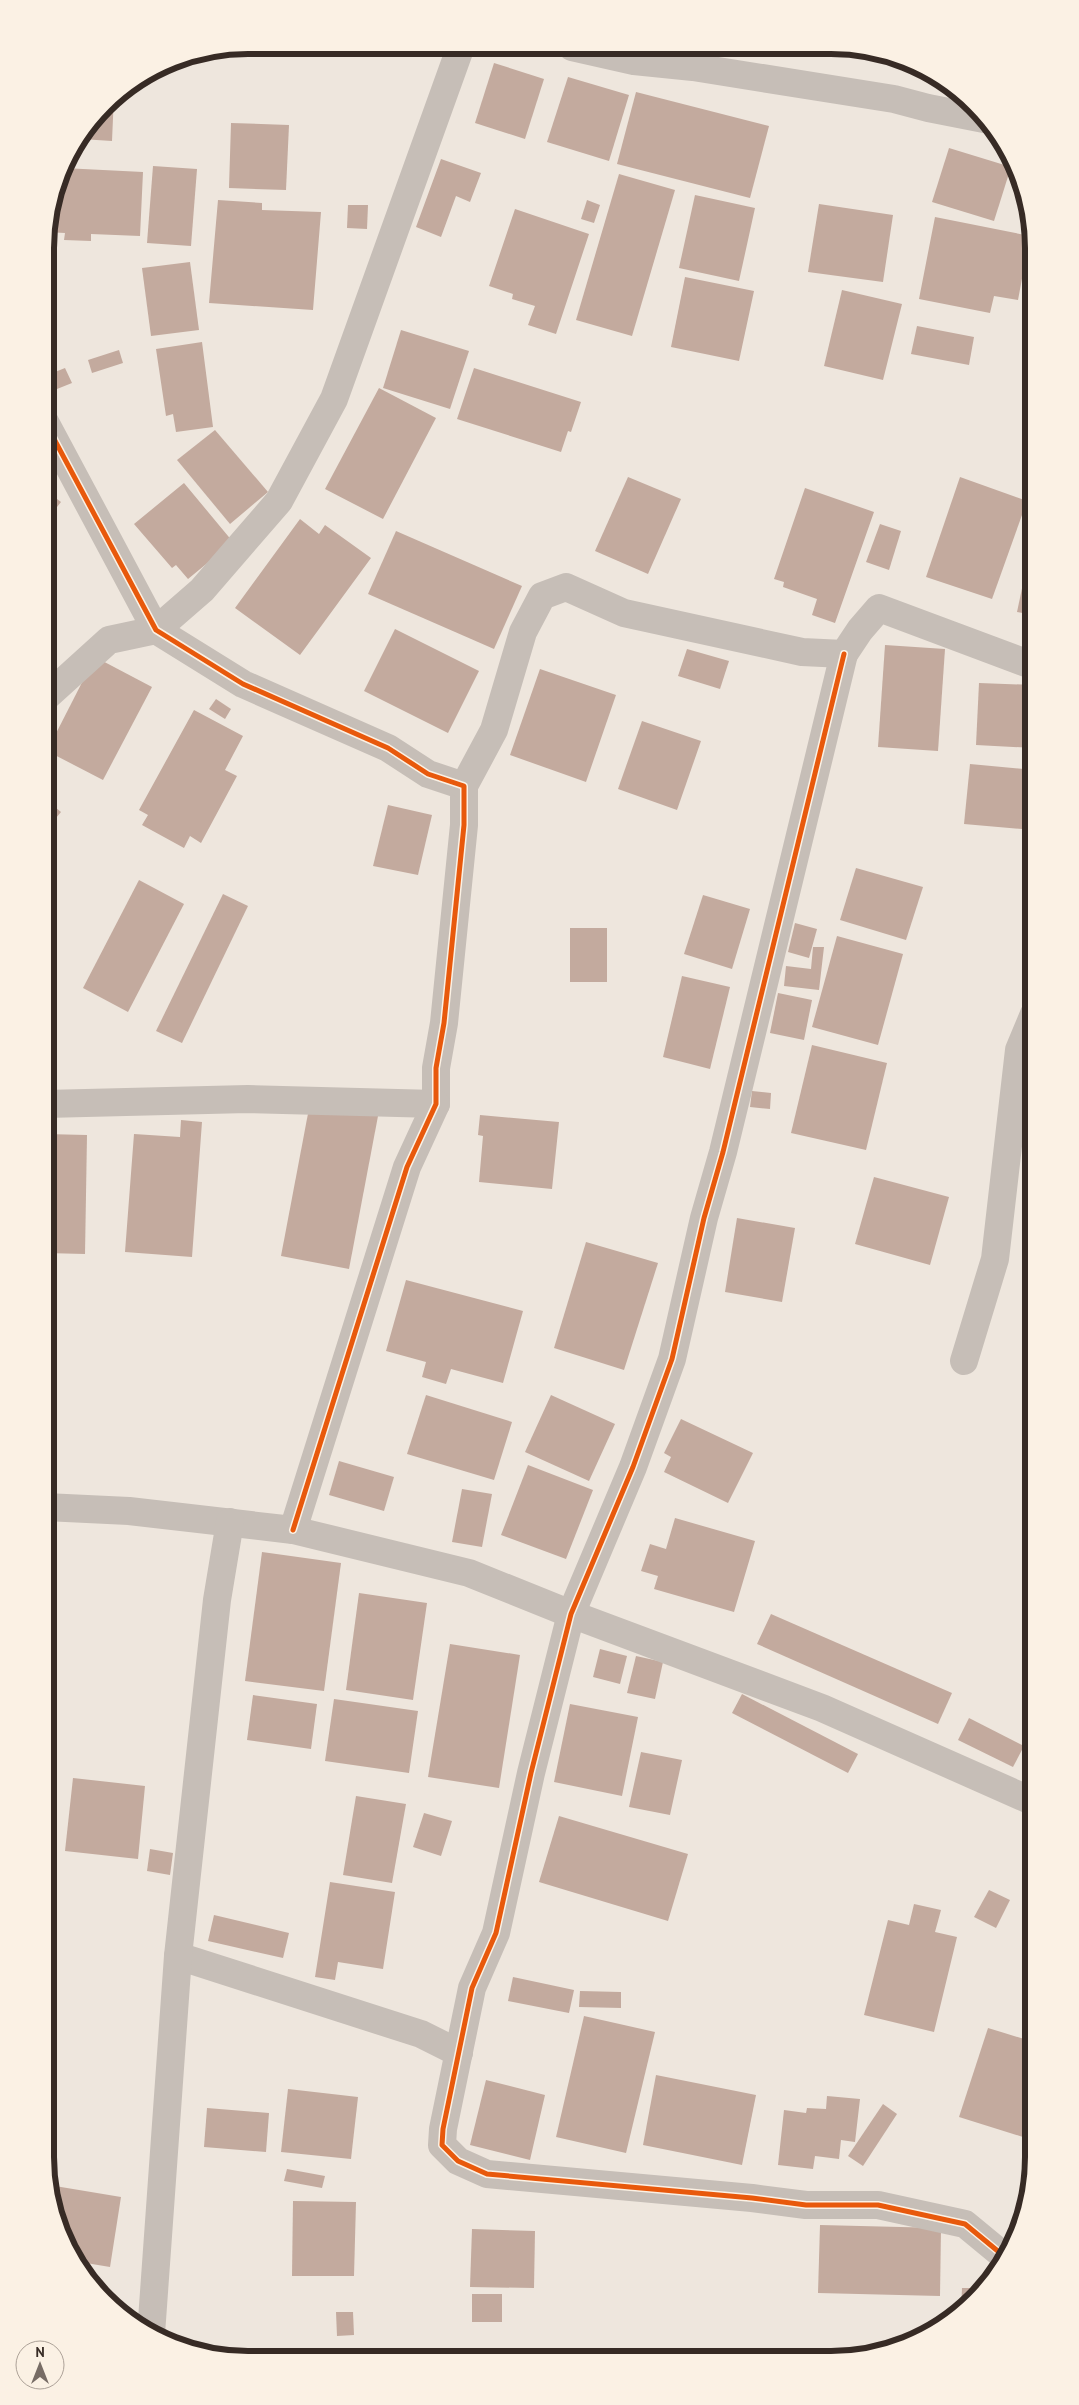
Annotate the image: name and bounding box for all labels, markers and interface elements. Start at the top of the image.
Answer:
north arrow [15,2340,65,2390]
text: N [35,2343,45,2361]

